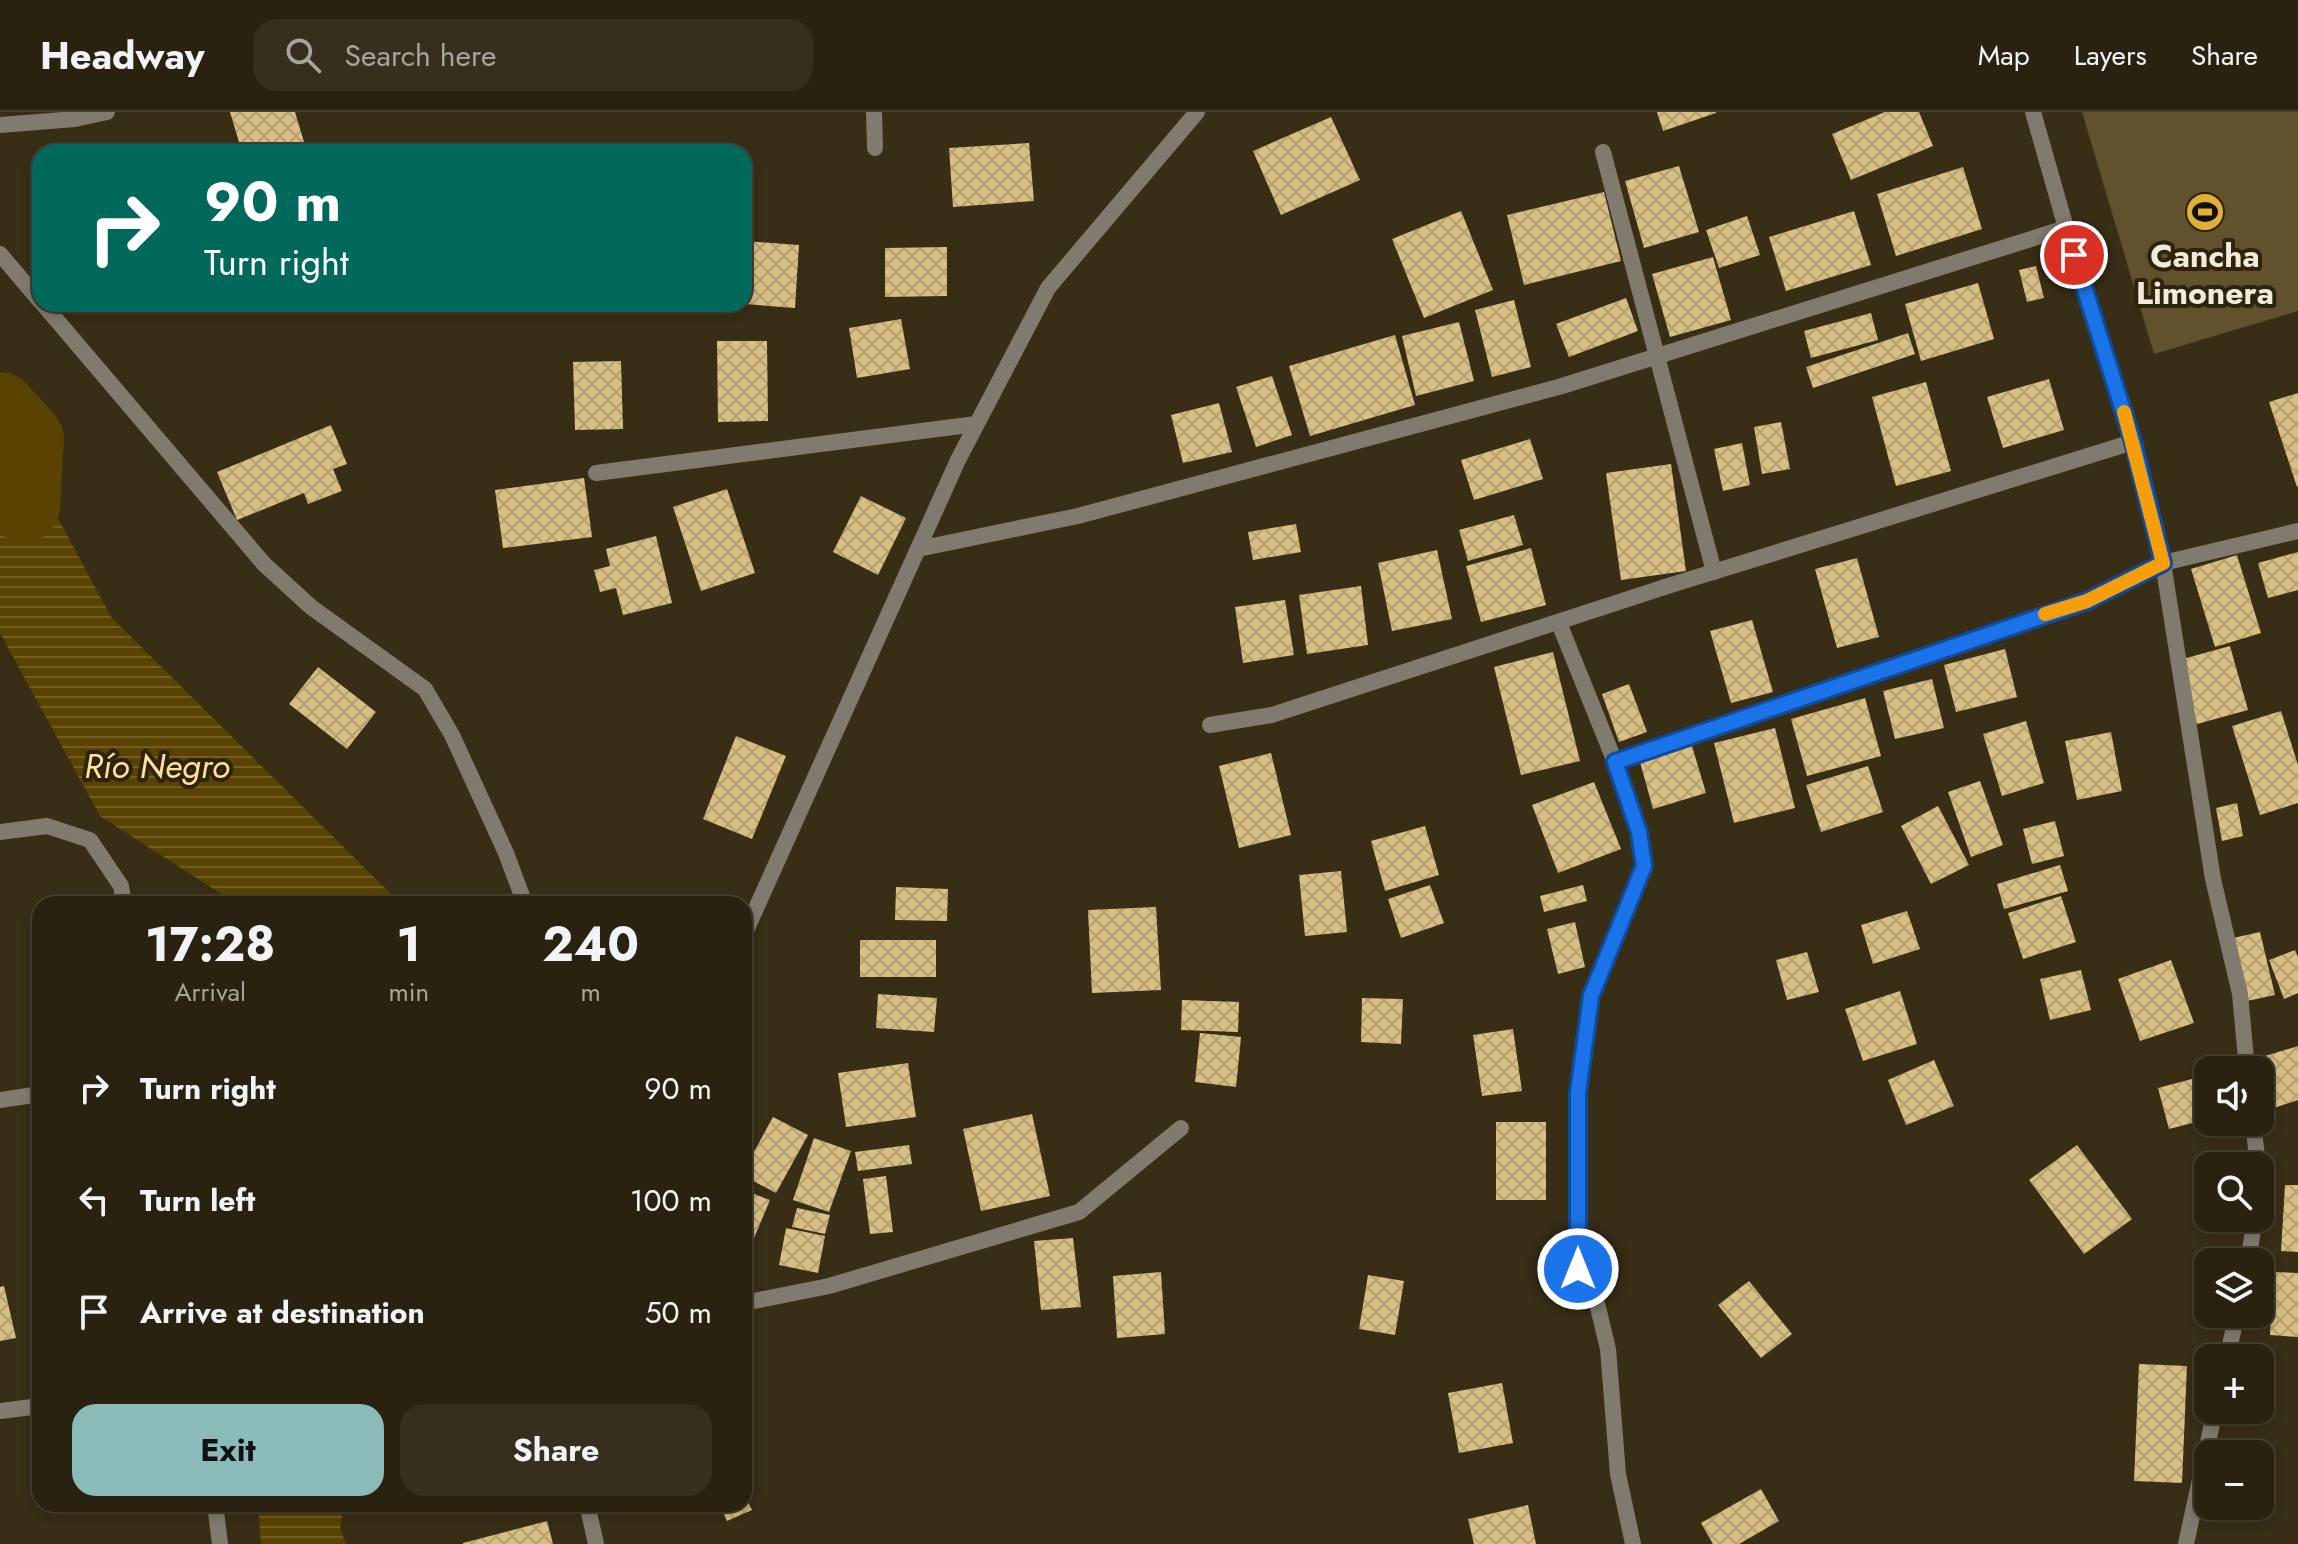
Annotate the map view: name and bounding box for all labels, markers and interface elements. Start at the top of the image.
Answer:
search box [253,19,813,91]
text: Headway [40,28,205,83]
icon: search [281,33,325,77]
text: Search here [345,34,496,77]
text: Map [1978,35,2030,76]
text: Layers [2074,35,2147,76]
text: Share [2191,35,2258,76]
text: 90 m [204,161,341,242]
icon: right [72,176,176,280]
sports icon: Cancha Limonera [2184,191,2226,233]
pin [2040,221,2108,289]
icon: arrive [2052,233,2096,277]
place label: Cancha Limonera [2136,233,2274,316]
text: Turn right [204,236,349,288]
water label: Río Negro [84,742,230,791]
text: 17:28 [145,910,275,979]
text: 1 [397,910,421,979]
text: 240 [542,910,639,979]
text: Arrival [174,973,246,1011]
text: min [388,973,429,1011]
text: m [580,973,601,1011]
map controls [2194,1056,2274,1520]
button: sound [2194,1056,2274,1136]
icon: right [72,1066,116,1110]
text: Turn right [140,1067,276,1110]
text: 90 m [644,1067,712,1110]
button: search [2194,1152,2274,1232]
icon: left [72,1178,116,1222]
text: Turn left [140,1179,255,1222]
text: 100 m [630,1179,712,1222]
position arrow [1536,1227,1620,1311]
button: layers [2194,1248,2274,1328]
icon: arrive [72,1290,116,1334]
text: Arrive at destination [140,1291,425,1334]
text: 50 m [645,1291,712,1334]
button: + [2194,1344,2274,1424]
button: Exit [72,1404,384,1496]
button: Share [400,1404,712,1496]
button: − [2194,1440,2274,1520]

